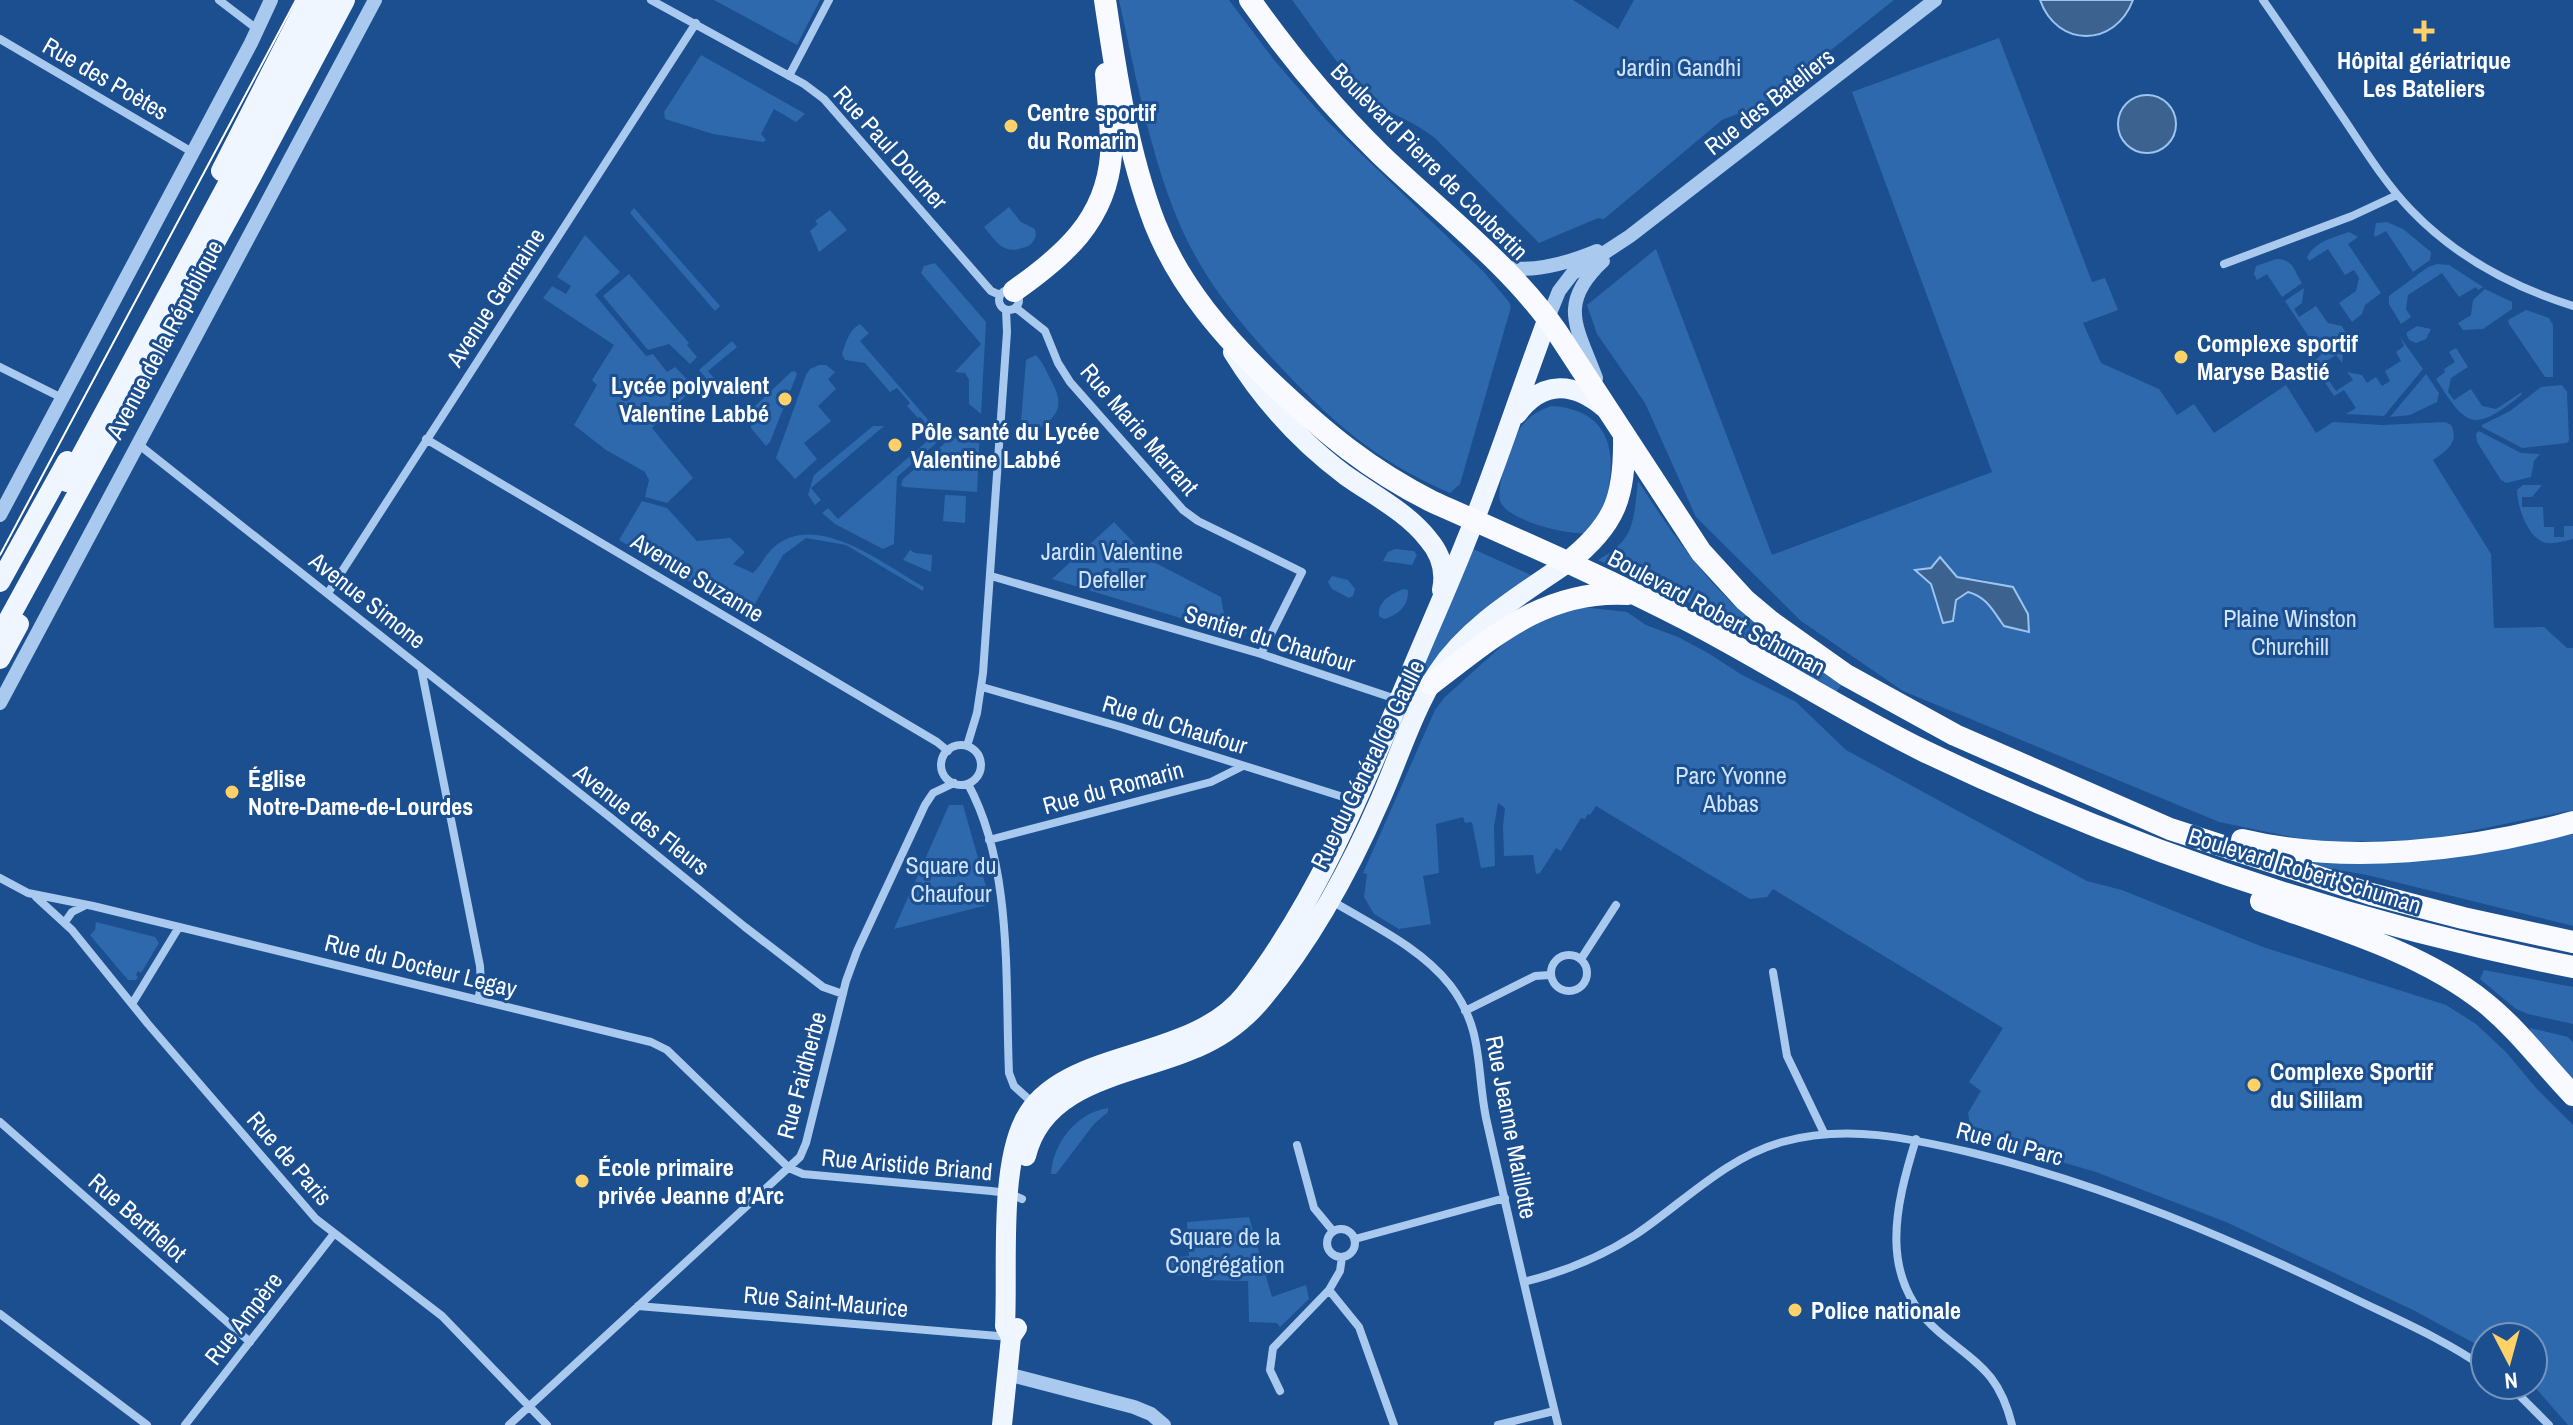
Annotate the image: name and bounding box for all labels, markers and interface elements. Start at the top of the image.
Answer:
marker: Hôpital gériatrique Les Bateliers [2413,20,2435,42]
street label: Rue des Poètes [37,29,175,127]
street label: Rue des Bateliers [1698,40,1840,162]
place label: Hôpital gériatrique Les Bateliers [2337,44,2511,104]
park label: Jardin Gandhi [1617,51,1741,83]
street label: Boulevard Pierre de Coubertin [1324,55,1536,267]
street label: Rue Paul Doumer [827,78,956,216]
place label: Centre sportif du Romarin [1027,96,1156,156]
marker: Centre sportif du Romarin [1002,117,1020,135]
street label: Avenue Germaine [438,221,552,373]
street label: Avenue de la République [98,234,230,445]
place label: Complexe sportif Maryse Bastié [2197,327,2358,387]
marker: Complexe sportif Maryse Bastié [2172,348,2190,366]
street label: Rue Marie Marrant [1074,356,1207,502]
place label: Lycée polyvalent Valentine Labbé [611,369,769,429]
marker: Lycée polyvalent Valentine Labbé [776,390,794,408]
place label: Pôle santé du Lycée Valentine Labbé [911,415,1100,475]
marker: Pôle santé du Lycée Valentine Labbé [886,436,904,454]
street label: Avenue Suzanne [625,524,770,629]
park label: Jardin Valentine Defeller [1041,535,1183,595]
street label: Boulevard Robert Schuman [1603,541,1831,683]
street label: Avenue Simone [302,544,433,656]
street label: Sentier du Chaufour [1181,597,1360,679]
park label: Plaine Winston Churchill [2223,602,2357,662]
street label: Rue du Général de Gaulle [1303,654,1431,874]
street label: Rue du Chaufour [1099,687,1252,761]
street label: Rue du Romarin [1039,753,1187,821]
street label: Avenue des Fleurs [567,755,716,882]
park label: Parc Yvonne Abbas [1675,759,1787,819]
place label: Église Notre-Dame-de-Lourdes [248,762,473,822]
marker: Église Notre-Dame-de-Lourdes [223,783,241,801]
street label: Boulevard Robert Schuman [2185,819,2425,921]
park label: Square du Chaufour [906,849,996,909]
street label: Rue du Docteur Legay [322,926,521,1004]
street label: Rue Faidherbe [769,1008,833,1142]
street label: Rue Jeanne Maillotte [1479,1033,1545,1221]
place label: Complexe Sportif du Sililam [2270,1055,2433,1115]
marker: Complexe Sportif du Sililam [2245,1076,2263,1094]
street label: Rue de Paris [240,1104,340,1212]
street label: Rue du Parc [1953,1113,2067,1173]
street label: Rue Aristide Briand [820,1141,994,1187]
place label: École primaire privée Jeanne d'Arc [598,1151,784,1211]
street label: Rue Berthelot [82,1165,194,1269]
marker: École primaire privée Jeanne d'Arc [573,1172,591,1190]
park label: Square de la Congrégation [1165,1220,1285,1280]
street label: Rue Ampère [197,1265,289,1371]
street label: Rue Saint-Maurice [742,1278,910,1324]
place label: Police nationale [1811,1294,1961,1326]
marker: Police nationale [1786,1301,1804,1319]
north arrow [2469,1321,2549,1401]
text: N [2503,1365,2519,1396]

